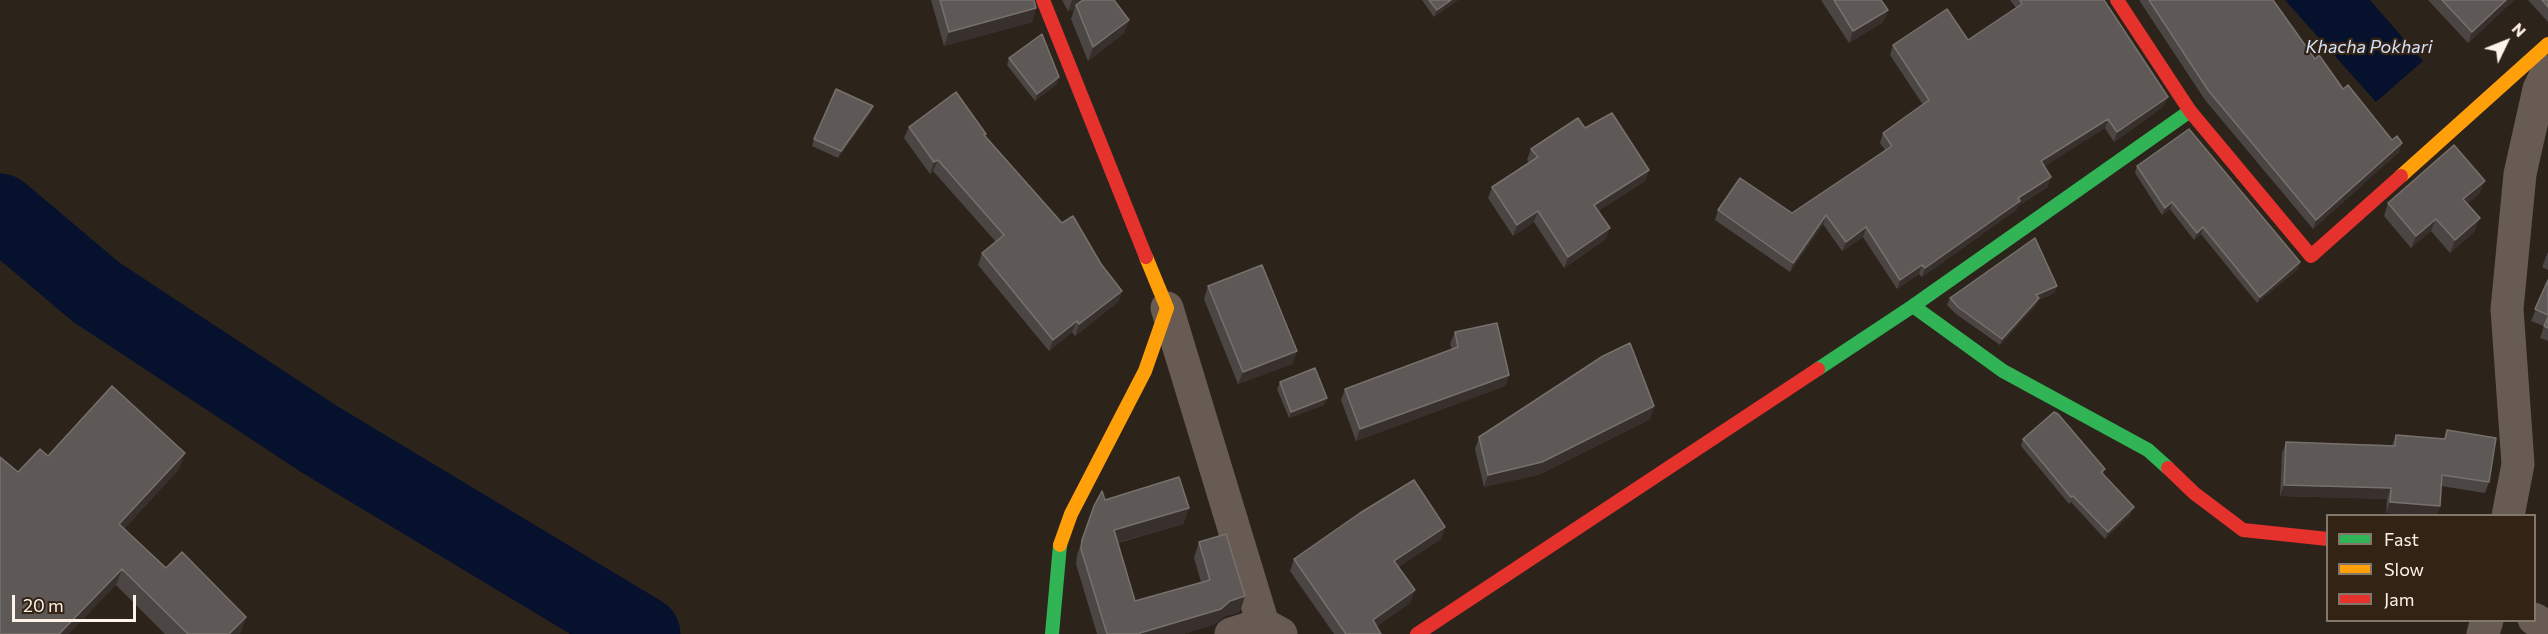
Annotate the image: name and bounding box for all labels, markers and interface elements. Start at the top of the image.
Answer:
north arrow [2476,12,2536,72]
text: N [2508,19,2531,40]
water label: Khacha Pokhari [2306,36,2432,58]
legend [2326,514,2536,622]
text: Fast [2384,528,2419,550]
text: Slow [2384,558,2424,580]
scale bar [15,583,140,621]
text: Jam [2384,588,2414,610]
text: 20 m [23,594,64,616]

